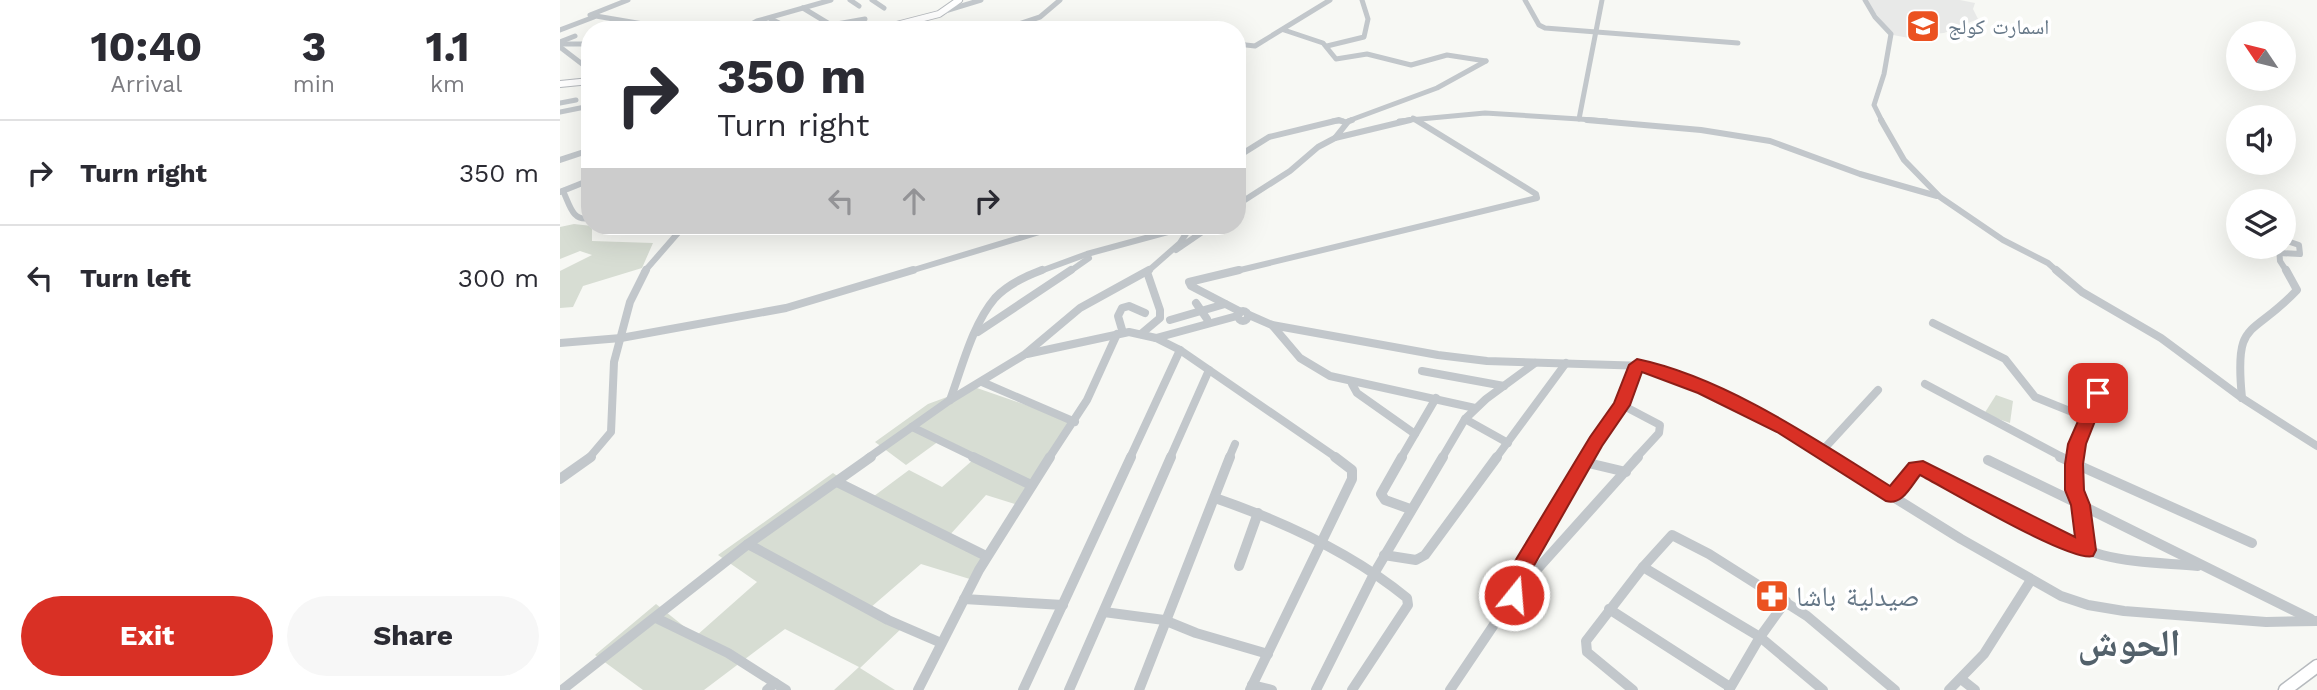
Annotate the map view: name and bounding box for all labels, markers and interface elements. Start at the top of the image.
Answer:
school or university icon: اسمارت كولج [1904,7,1942,45]
place label: اسمارت كولج [1948,14,2049,40]
north arrow [2226,21,2296,91]
map controls [2226,21,2296,259]
text: 10:40 [90,22,202,71]
text: 3 [301,22,326,71]
text: 1.1 [425,22,470,71]
text: 350 m [717,47,866,105]
icon: right [602,49,693,140]
text: Arrival [111,71,182,98]
text: min [293,71,335,98]
text: km [430,71,465,98]
button: sound [2226,105,2296,175]
text: Turn right [717,106,869,144]
icon: right [21,154,59,192]
text: Turn right [80,158,207,188]
text: 350 m [459,158,539,188]
icon: left [822,182,860,220]
icon: ahead [895,182,933,220]
icon: right [968,182,1006,220]
button: layers [2226,189,2296,259]
icon: left [21,259,59,297]
text: Turn left [80,263,191,293]
text: 300 m [458,263,539,293]
pin [2068,363,2128,423]
icon: arrive [2079,374,2117,412]
position arrow [1477,558,1551,632]
pharmacy icon: صيدلية باشا [1753,577,1791,615]
place label: صيدلية باشا [1796,580,1920,613]
button: Exit [21,596,273,676]
button: Share [287,596,539,676]
district label: الحوش [2078,621,2180,666]

